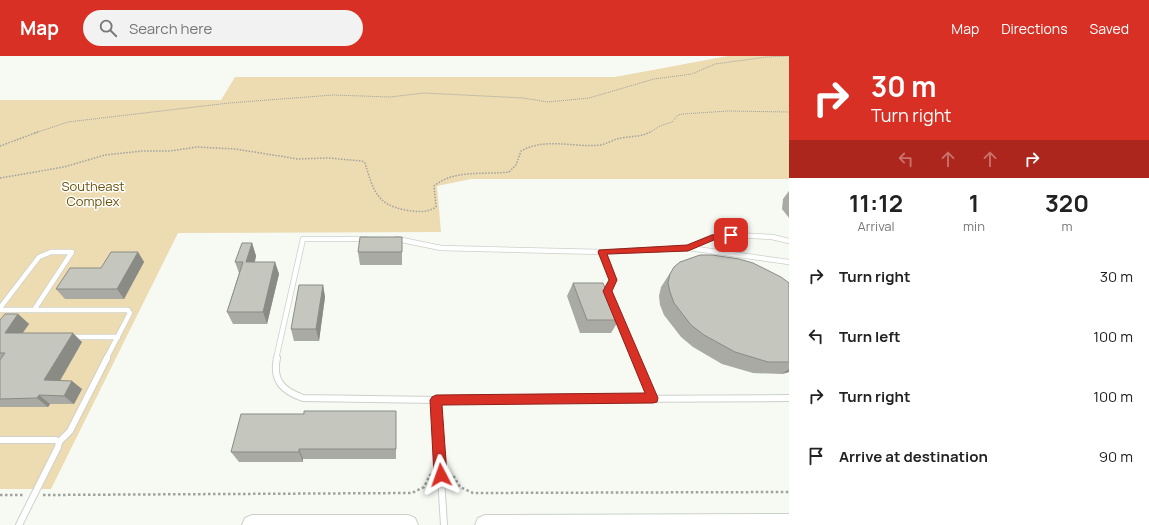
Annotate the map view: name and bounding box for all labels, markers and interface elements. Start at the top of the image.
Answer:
search box [83,10,363,46]
text: Map [20,15,59,41]
icon: search [97,17,119,39]
text: Search here [129,18,212,39]
text: Map [951,19,979,38]
text: Directions [1001,19,1068,38]
text: Saved [1090,19,1129,38]
text: 30 m [871,67,936,105]
icon: right [805,72,857,124]
text: Turn right [871,103,952,127]
icon: left [895,148,917,170]
icon: ahead [937,148,959,170]
icon: ahead [979,148,1001,170]
icon: right [1021,148,1043,170]
park label: Southeast Complex [61,177,125,210]
text: 11:12 [849,186,903,219]
text: 1 [969,186,979,219]
text: 320 [1045,186,1089,219]
text: Arrival [857,217,895,235]
text: min [963,217,985,235]
text: m [1061,217,1072,235]
pin [714,218,748,252]
icon: arrive [720,224,742,246]
icon: right [805,265,827,287]
text: Turn right [839,266,910,287]
text: 30 m [1100,266,1133,287]
icon: left [805,325,827,347]
text: Turn left [839,326,901,347]
text: 100 m [1093,326,1133,347]
icon: right [805,385,827,407]
text: Turn right [839,386,910,407]
text: 100 m [1093,386,1133,407]
icon: arrive [805,445,827,467]
text: Arrive at destination [839,446,988,467]
text: 90 m [1099,446,1133,467]
position arrow [420,454,462,496]

